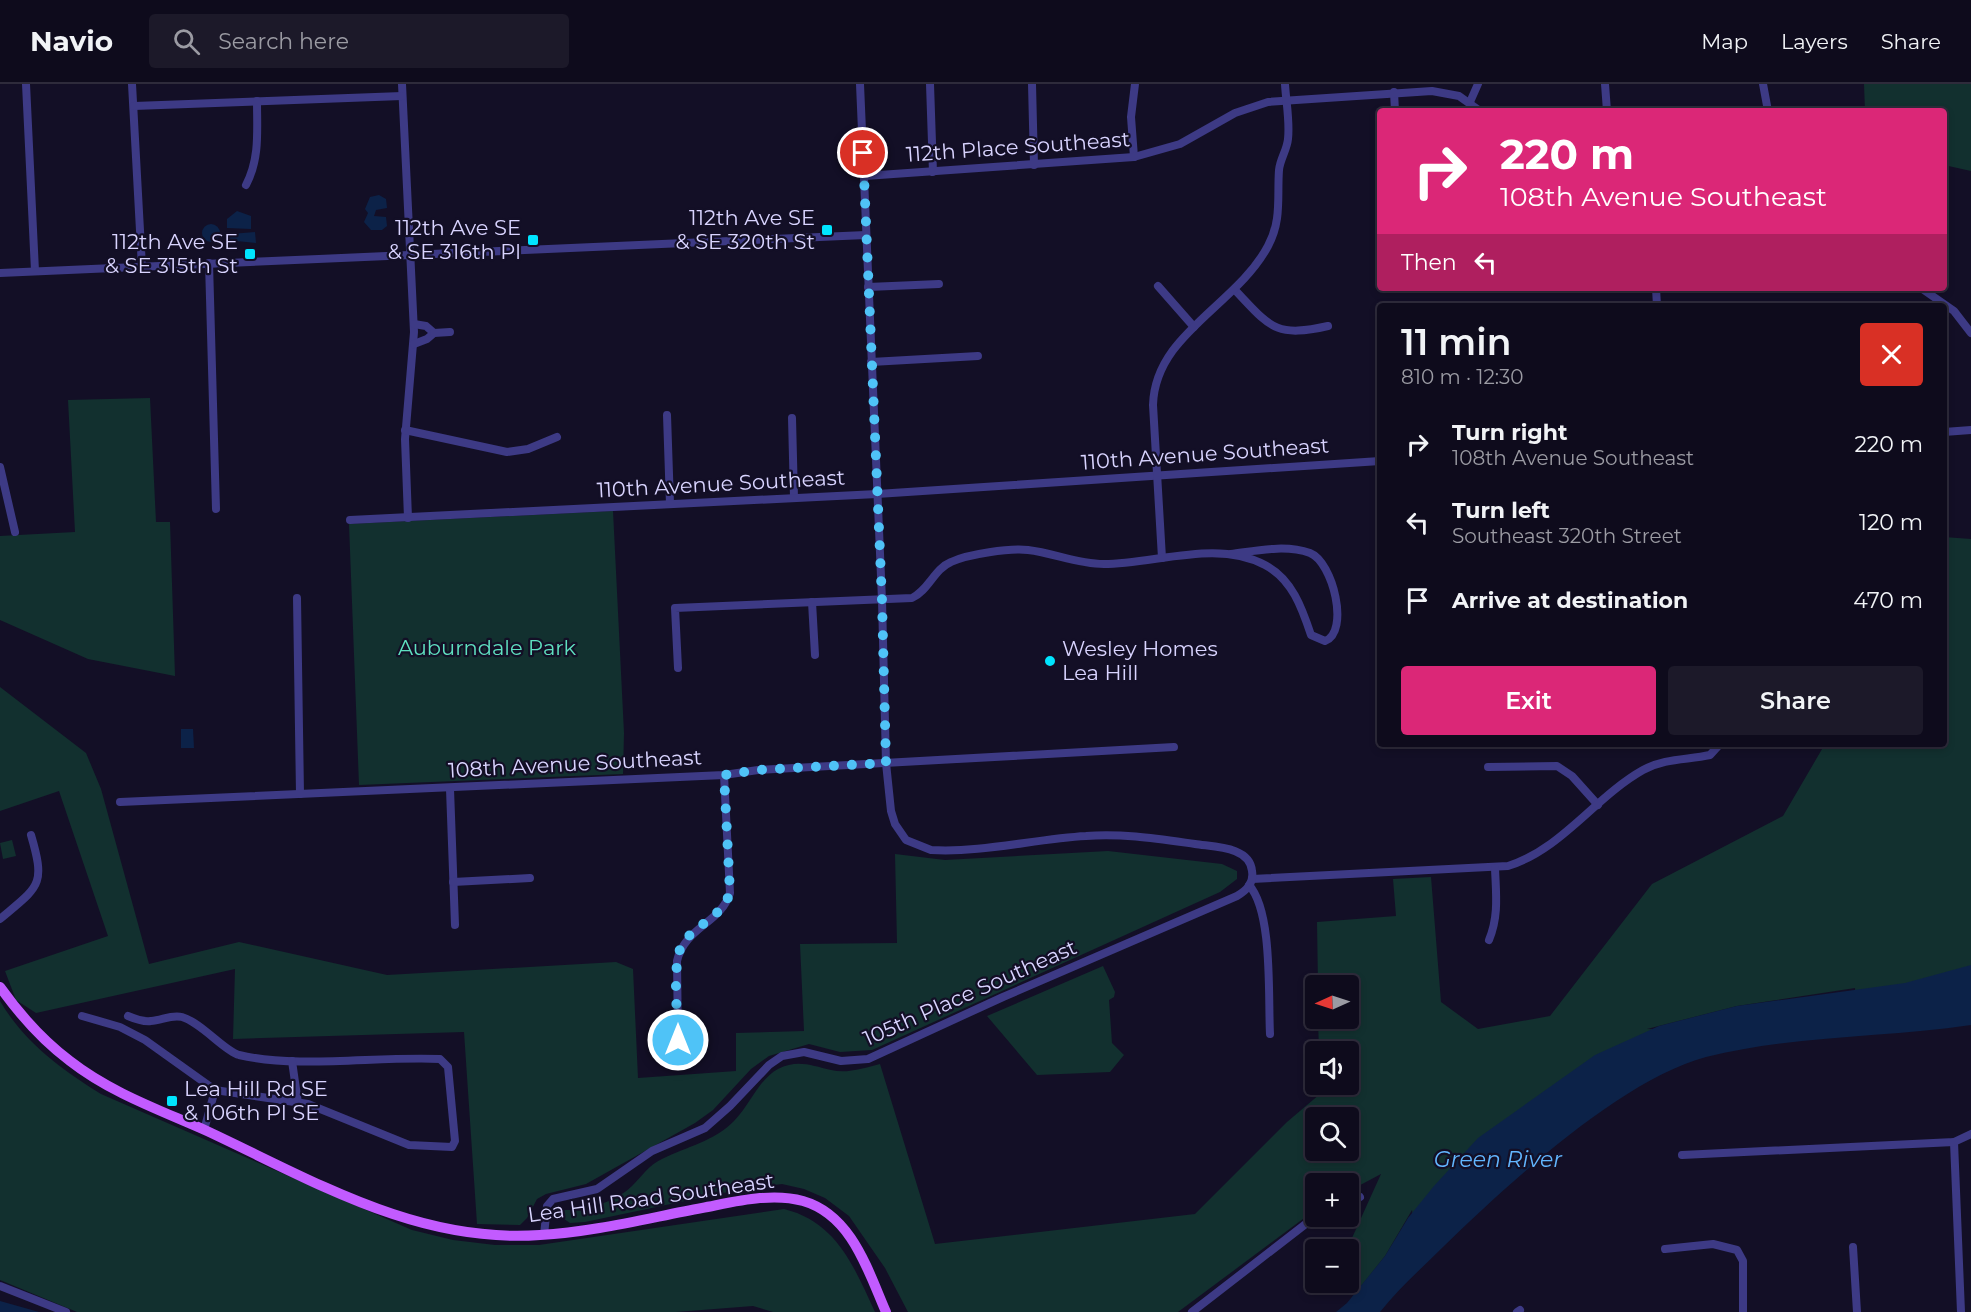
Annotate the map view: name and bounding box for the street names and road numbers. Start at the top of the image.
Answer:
street label: 112th Place Southeast [905,126,1131,167]
street label: 110th Avenue Southeast [1080,432,1330,475]
street label: 110th Avenue Southeast [596,465,846,502]
street label: 108th Avenue Southeast [447,744,703,783]
street label: 105th Place Southeast [859,934,1080,1051]
street label: Lea Hill Road Southeast [526,1168,776,1227]

